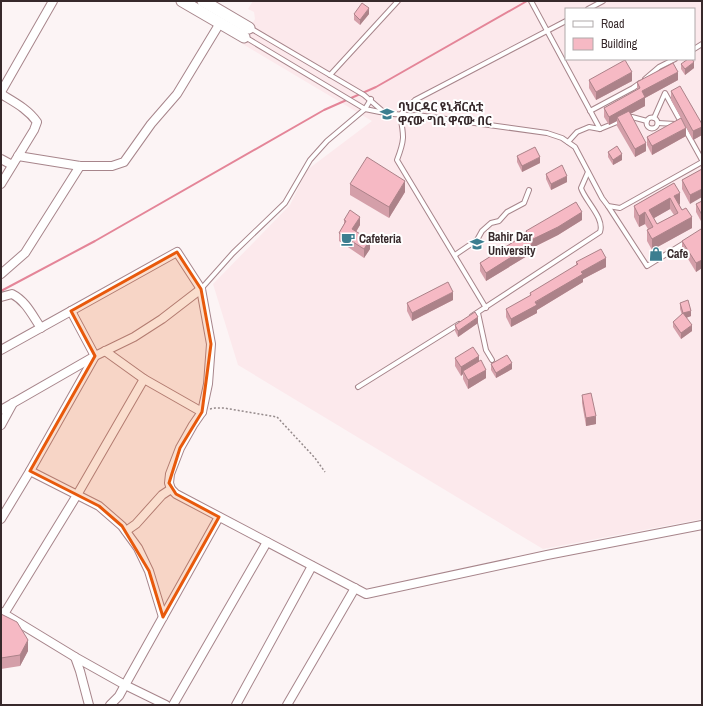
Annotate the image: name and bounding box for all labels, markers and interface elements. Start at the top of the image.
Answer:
legend [565,8,695,60]
text: Road [601,16,625,32]
text: Building [601,36,638,52]
place label: ባህርዳር ዩኒቭርሲቲ ዋናው ግቢ ዋናው በር [398,99,492,129]
school or university icon: ባህርዳር ዩኒቭርሲቲ ዋናው ግቢ ዋናው በር [379,106,395,122]
place label: Bahir Dar University [488,229,536,259]
cafe icon: Cafeteria [340,231,356,247]
place label: Cafeteria [359,231,402,247]
school or university icon: Bahir Dar University [469,236,485,252]
shop icon: Cafe [648,246,664,262]
place label: Cafe [667,246,689,262]

